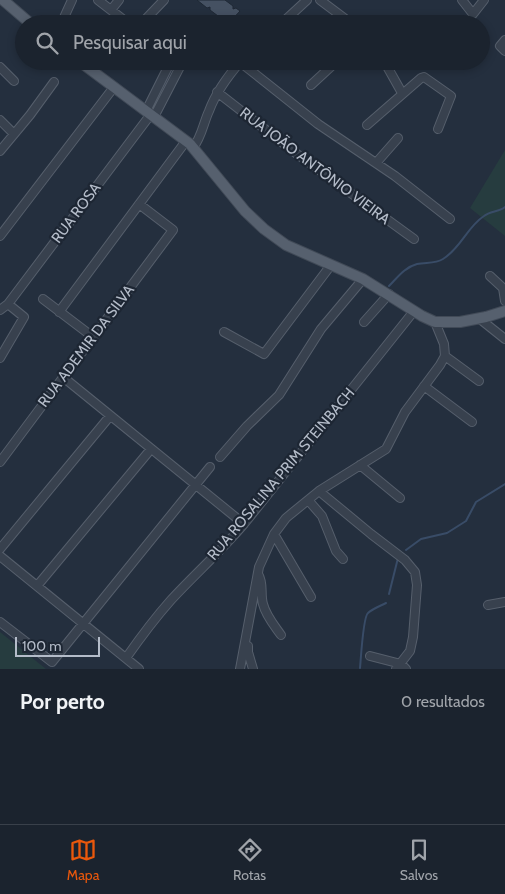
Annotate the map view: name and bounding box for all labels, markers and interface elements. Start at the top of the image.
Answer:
search box [15,15,490,70]
icon: search [33,29,61,57]
text: Pesquisar aqui [73,31,187,54]
street label: RUA JOÃO ANTÔNIO VIEIRA [236,103,395,229]
street label: RUA ROSA [47,179,105,247]
street label: RUA ADEMIR DA SILVA [34,281,138,411]
street label: RUA ROSALINA PRIM STEINBACH [204,384,358,564]
scale bar [15,634,100,657]
text: 100 m [22,637,62,655]
text: Por perto [20,689,105,714]
text: 0 resultados [401,692,485,711]
tab: Mapa [67,836,99,884]
tab: Rotas [233,836,266,884]
tab: Salvos [400,836,438,884]

